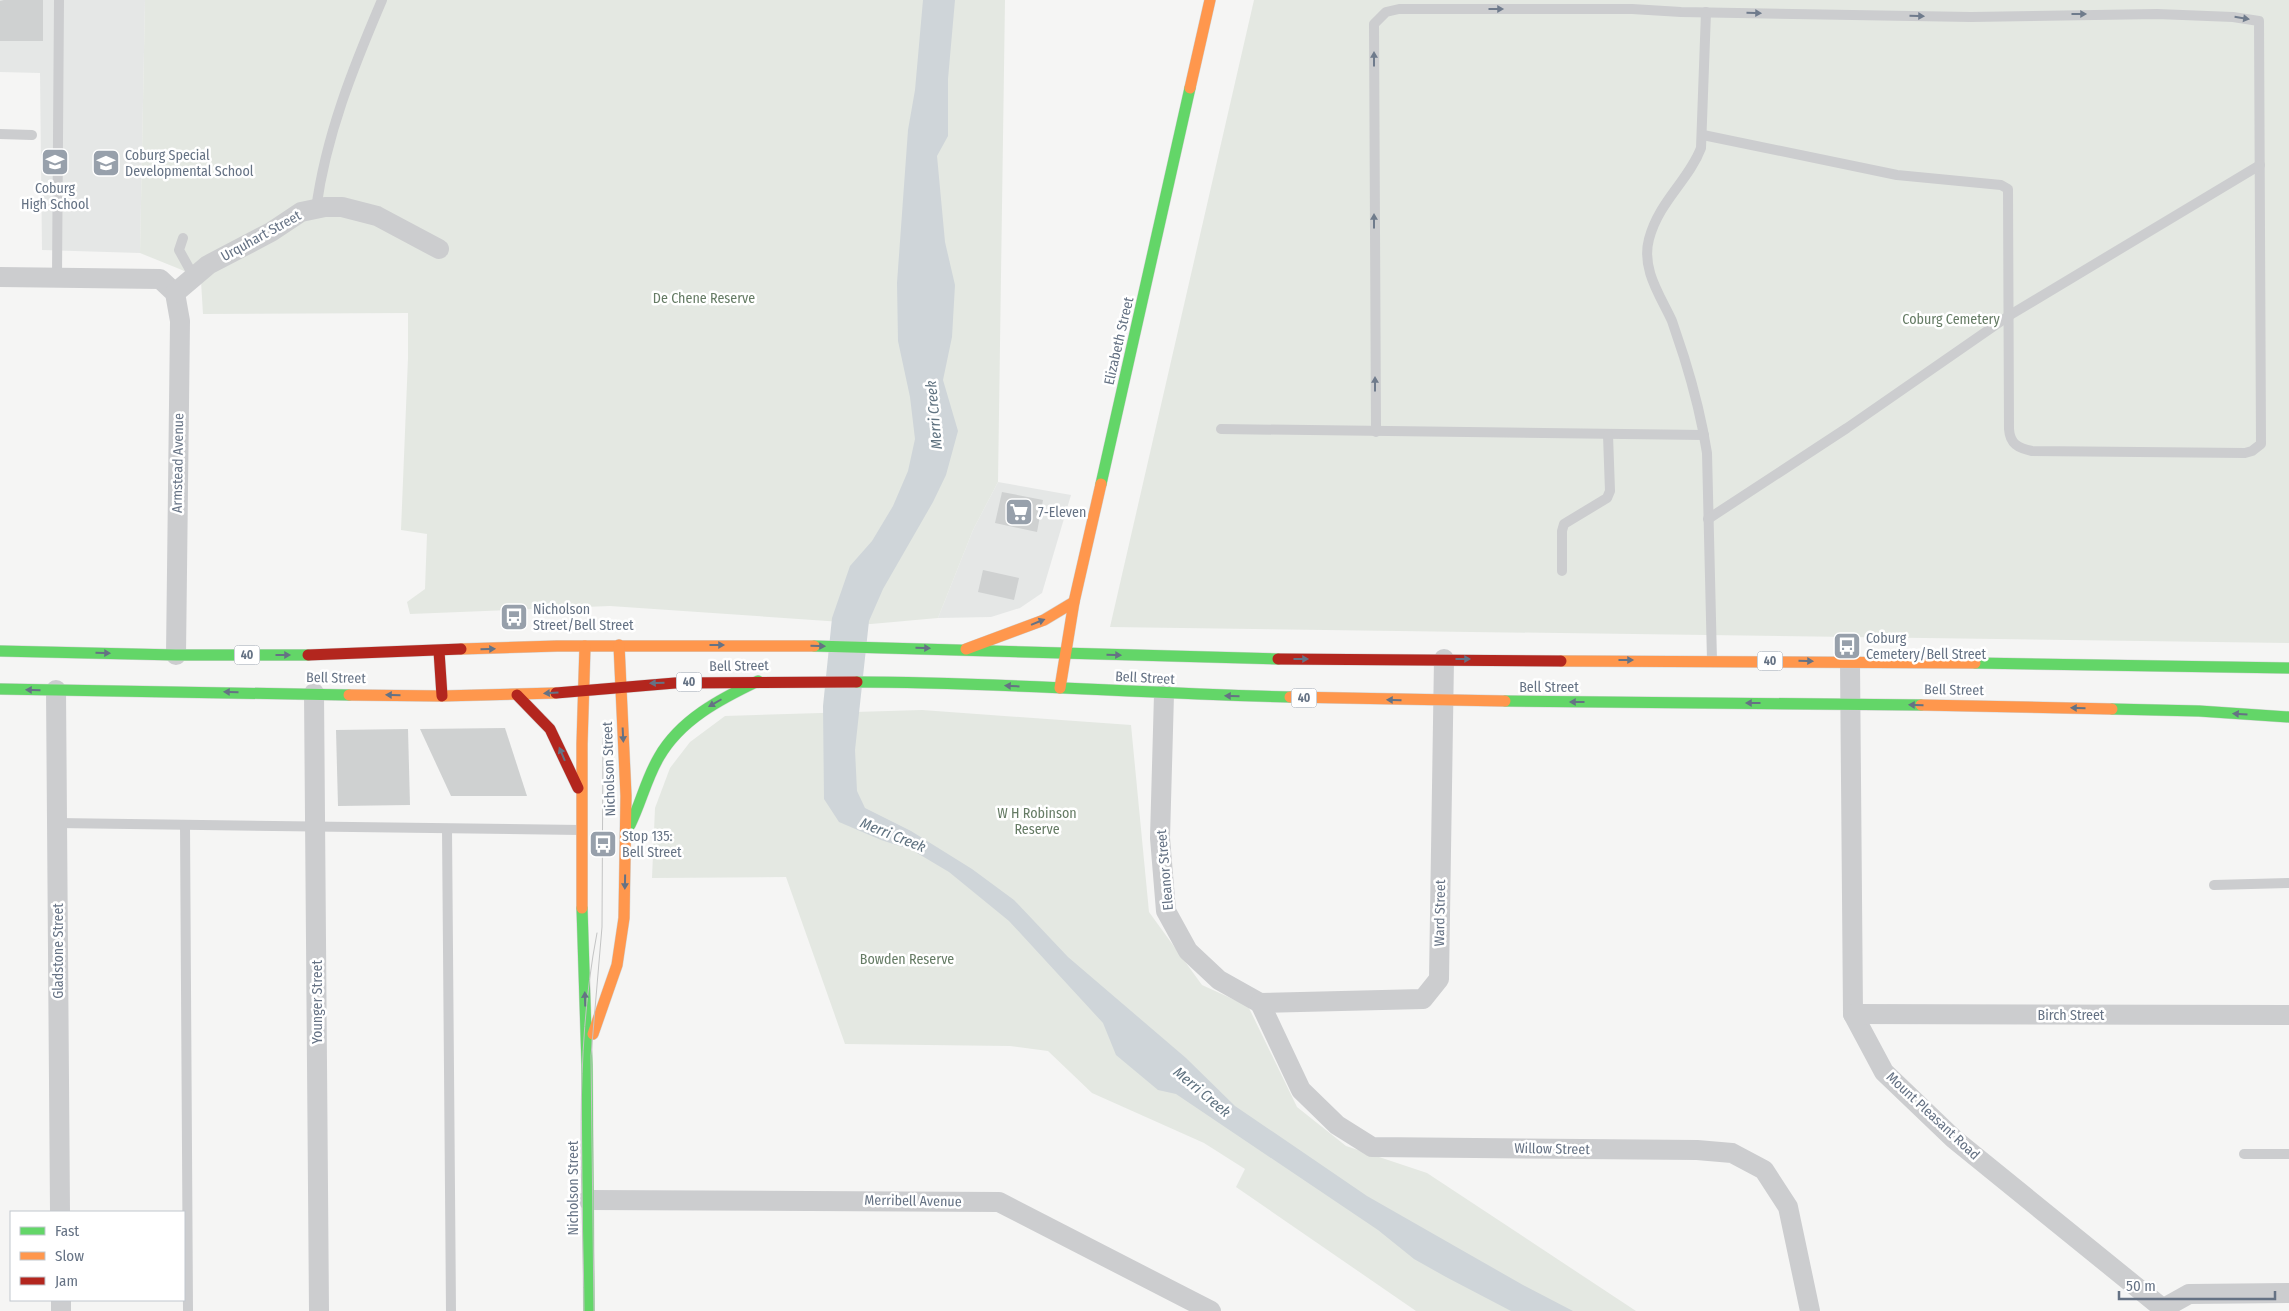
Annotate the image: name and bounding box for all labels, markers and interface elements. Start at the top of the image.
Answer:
one-way arrow [1489,5,1505,13]
one-way arrow [1747,9,1763,17]
one-way arrow [2072,10,2088,18]
one-way arrow [1909,12,1925,20]
one-way arrow [2234,15,2250,23]
one-way arrow [1370,50,1378,66]
school or university icon: Coburg High School [40,147,70,177]
place label: Coburg Special Developmental School [125,147,254,180]
school or university icon: Coburg Special Developmental School [91,148,121,178]
place label: Coburg High School [21,180,89,213]
street label: Urquhart Street [218,207,304,265]
one-way arrow [1370,213,1378,229]
park label: De Chene Reserve [653,290,755,307]
street label: Elizabeth Street [1101,295,1137,387]
park label: Coburg Cemetery [1902,311,2000,328]
one-way arrow [1371,375,1379,391]
water label: Merri Creek [922,379,946,450]
street label: Armstead Avenue [169,413,187,513]
supermarket icon: 7-Eleven [1004,497,1034,527]
place label: 7-Eleven [1038,504,1086,521]
place label: Nicholson Street/Bell Street [533,601,634,634]
bus stop icon: Nicholson Street/Bell Street [499,602,529,632]
one-way arrow [1031,617,1045,625]
place label: Coburg Cemetery/Bell Street [1866,630,1986,663]
bus stop icon: Coburg Cemetery/Bell Street [1832,631,1862,661]
one-way arrow [710,641,726,649]
one-way arrow [811,642,827,650]
one-way arrow [915,644,931,652]
one-way arrow [480,645,496,653]
road number: 40 [234,646,260,664]
one-way arrow [96,650,112,658]
one-way arrow [276,651,292,659]
one-way arrow [1107,651,1123,659]
road number: 40 [1758,651,1782,670]
one-way arrow [1293,655,1309,663]
one-way arrow [1455,655,1471,663]
one-way arrow [1618,656,1634,664]
street label: Bell Street [709,657,769,675]
one-way arrow [1798,658,1814,666]
street label: Bell Street [1115,668,1176,688]
street label: Bell Street [306,669,366,687]
road number: 40 [676,672,702,692]
street label: Bell Street [1519,679,1579,696]
one-way arrow [649,680,665,688]
one-way arrow [1003,681,1019,689]
street label: Bell Street [1924,681,1984,699]
one-way arrow [25,686,41,694]
one-way arrow [222,688,238,696]
road number: 40 [1292,688,1316,708]
one-way arrow [542,689,558,697]
one-way arrow [385,691,401,699]
one-way arrow [1224,692,1240,700]
one-way arrow [1386,696,1402,704]
one-way arrow [708,698,721,707]
one-way arrow [1568,698,1584,706]
one-way arrow [1745,699,1761,707]
one-way arrow [1907,700,1923,708]
one-way arrow [2070,704,2086,712]
one-way arrow [2232,710,2248,718]
street label: Nicholson Street [599,721,619,817]
one-way arrow [619,728,627,744]
one-way arrow [558,747,566,761]
park label: W H Robinson Reserve [997,805,1077,838]
water label: Merri Creek [858,814,929,856]
place label: Stop 135: Bell Street [622,828,682,861]
street label: Eleanor Street [1153,828,1177,911]
bus stop icon: Stop 135: Bell Street [588,829,618,859]
one-way arrow [621,874,629,890]
street label: Ward Street [1431,879,1449,946]
street label: Gladstone Street [50,903,67,999]
park label: Bowden Reserve [860,951,954,968]
street label: Younger Street [309,960,326,1044]
one-way arrow [581,991,589,1007]
street label: Birch Street [2038,1007,2105,1024]
water label: Merri Creek [1170,1063,1235,1121]
street label: Mount Pleasant Road [1883,1068,1983,1164]
street label: Nicholson Street [565,1140,582,1235]
street label: Willow Street [1514,1140,1590,1158]
street label: Merribell Avenue [864,1192,962,1210]
legend [10,1211,185,1301]
text: Fast [55,1222,79,1240]
text: Slow [55,1247,84,1265]
scale bar [2119,1268,2275,1300]
text: Jam [55,1272,78,1290]
text: 50 m [2126,1277,2156,1295]

